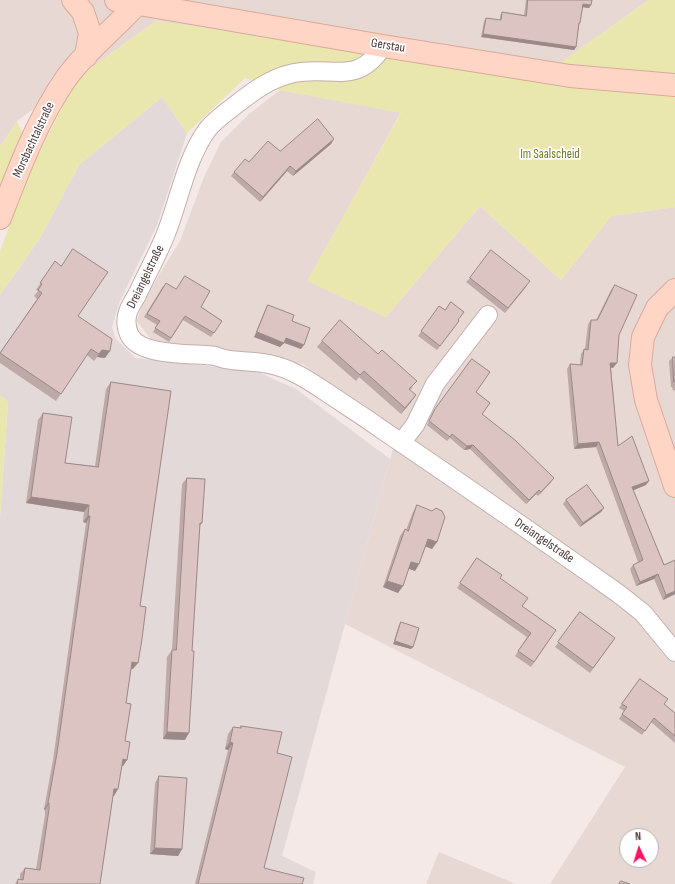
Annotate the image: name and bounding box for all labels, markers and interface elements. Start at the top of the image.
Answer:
street label: Gerstau [370,36,406,56]
street label: Morsbachtalstraße [10,100,58,180]
park label: Im Saalscheid [520,147,580,163]
street label: Dreiangelstraße [124,243,168,311]
street label: Dreiangelstraße [511,515,577,567]
north arrow [619,828,659,868]
text: N [635,830,642,843]

